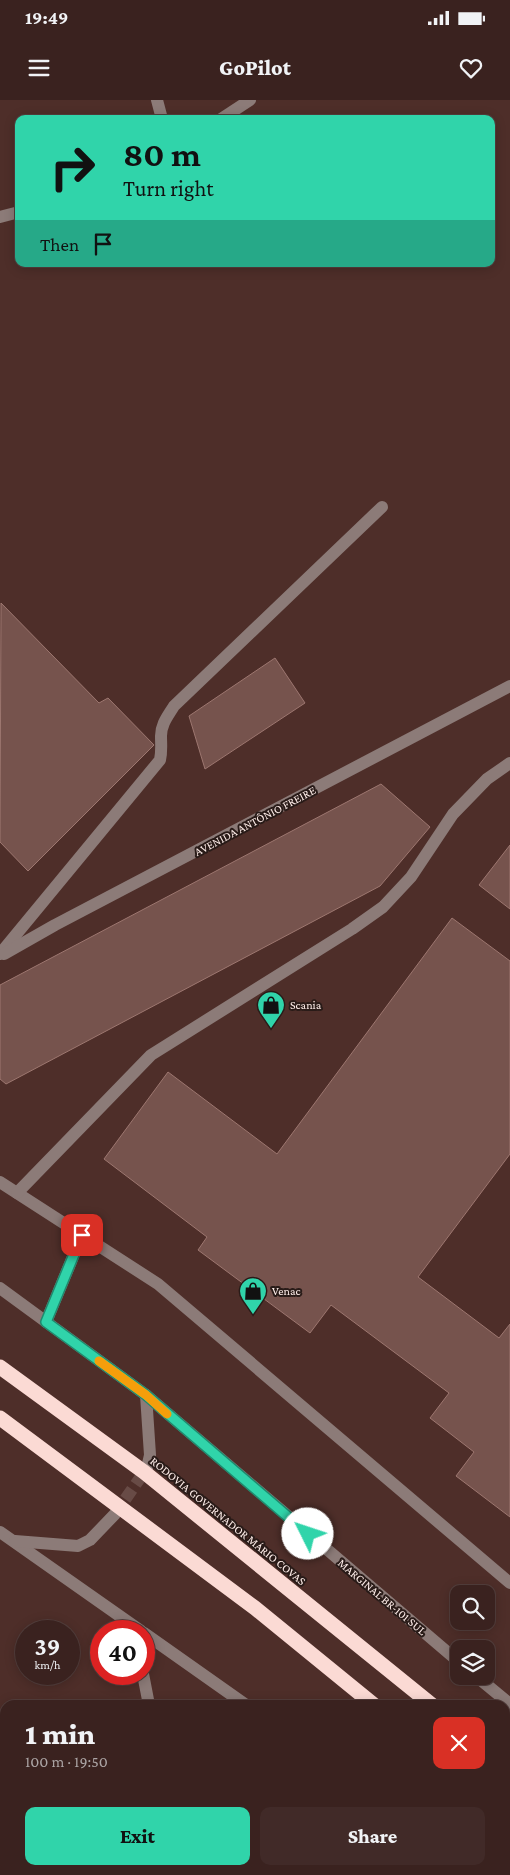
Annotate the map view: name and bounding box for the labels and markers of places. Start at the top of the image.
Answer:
shop icon: Scania [256,990,286,1029]
place label: Scania [290,998,322,1012]
pin [61,1214,103,1256]
shop icon: Venac [238,1276,268,1315]
place label: Venac [272,1284,301,1298]

